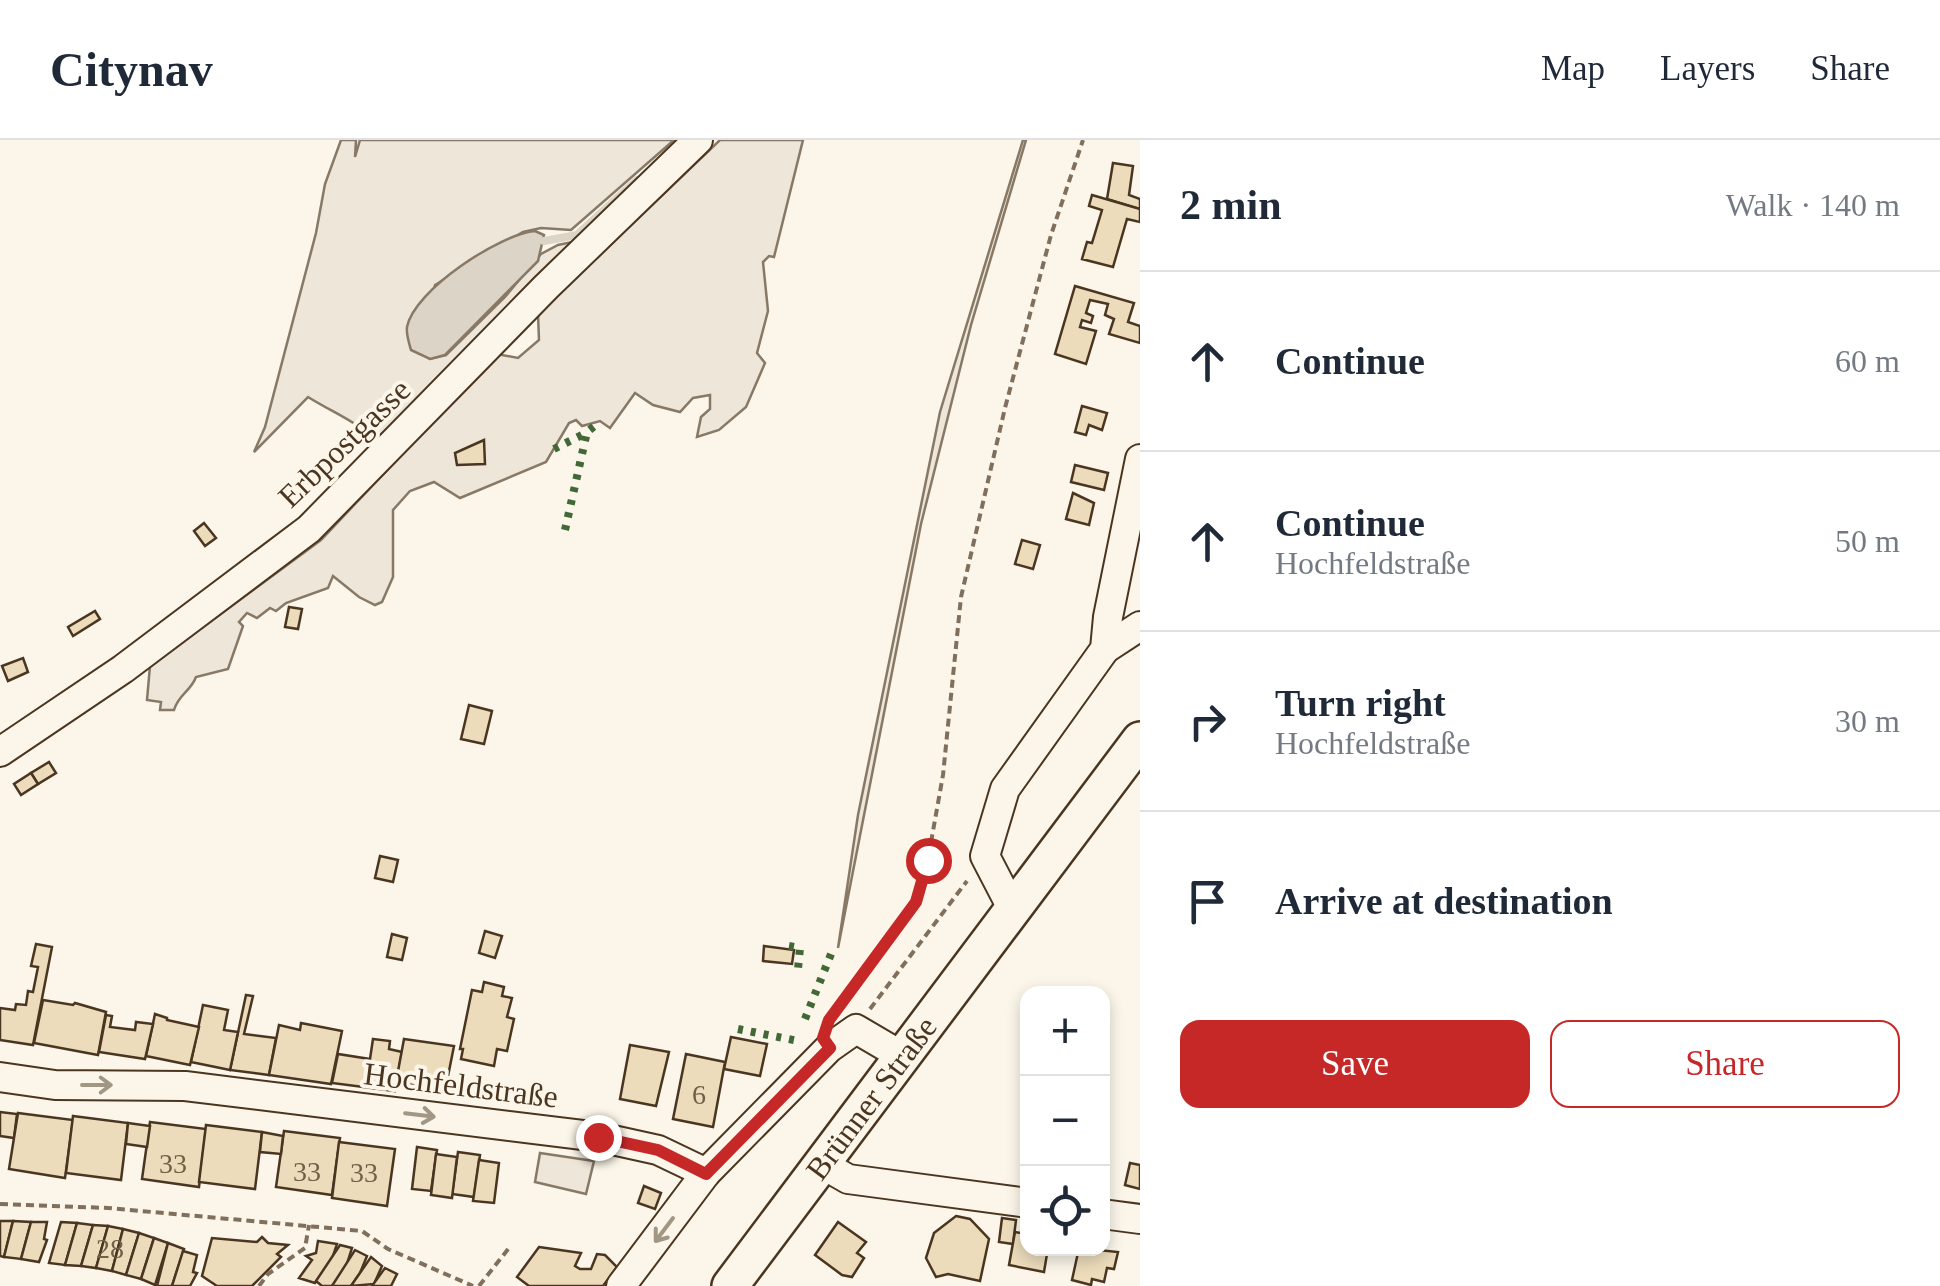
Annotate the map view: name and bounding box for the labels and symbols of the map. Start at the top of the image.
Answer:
street label: Erbpostgasse [271,371,417,515]
route start [906,838,952,884]
street label: Brünner Straße [798,1009,944,1187]
street label: Hochfeldstraße [362,1055,560,1115]
one-way arrow [80,1076,112,1094]
house number: 6 [692,1079,706,1110]
one-way arrow [403,1106,436,1125]
route end [576,1115,622,1161]
house number: 33 [159,1148,187,1179]
house number: 33 [293,1156,321,1187]
house number: 33 [350,1157,378,1188]
one-way arrow [653,1216,674,1243]
house number: 28 [96,1233,124,1264]

